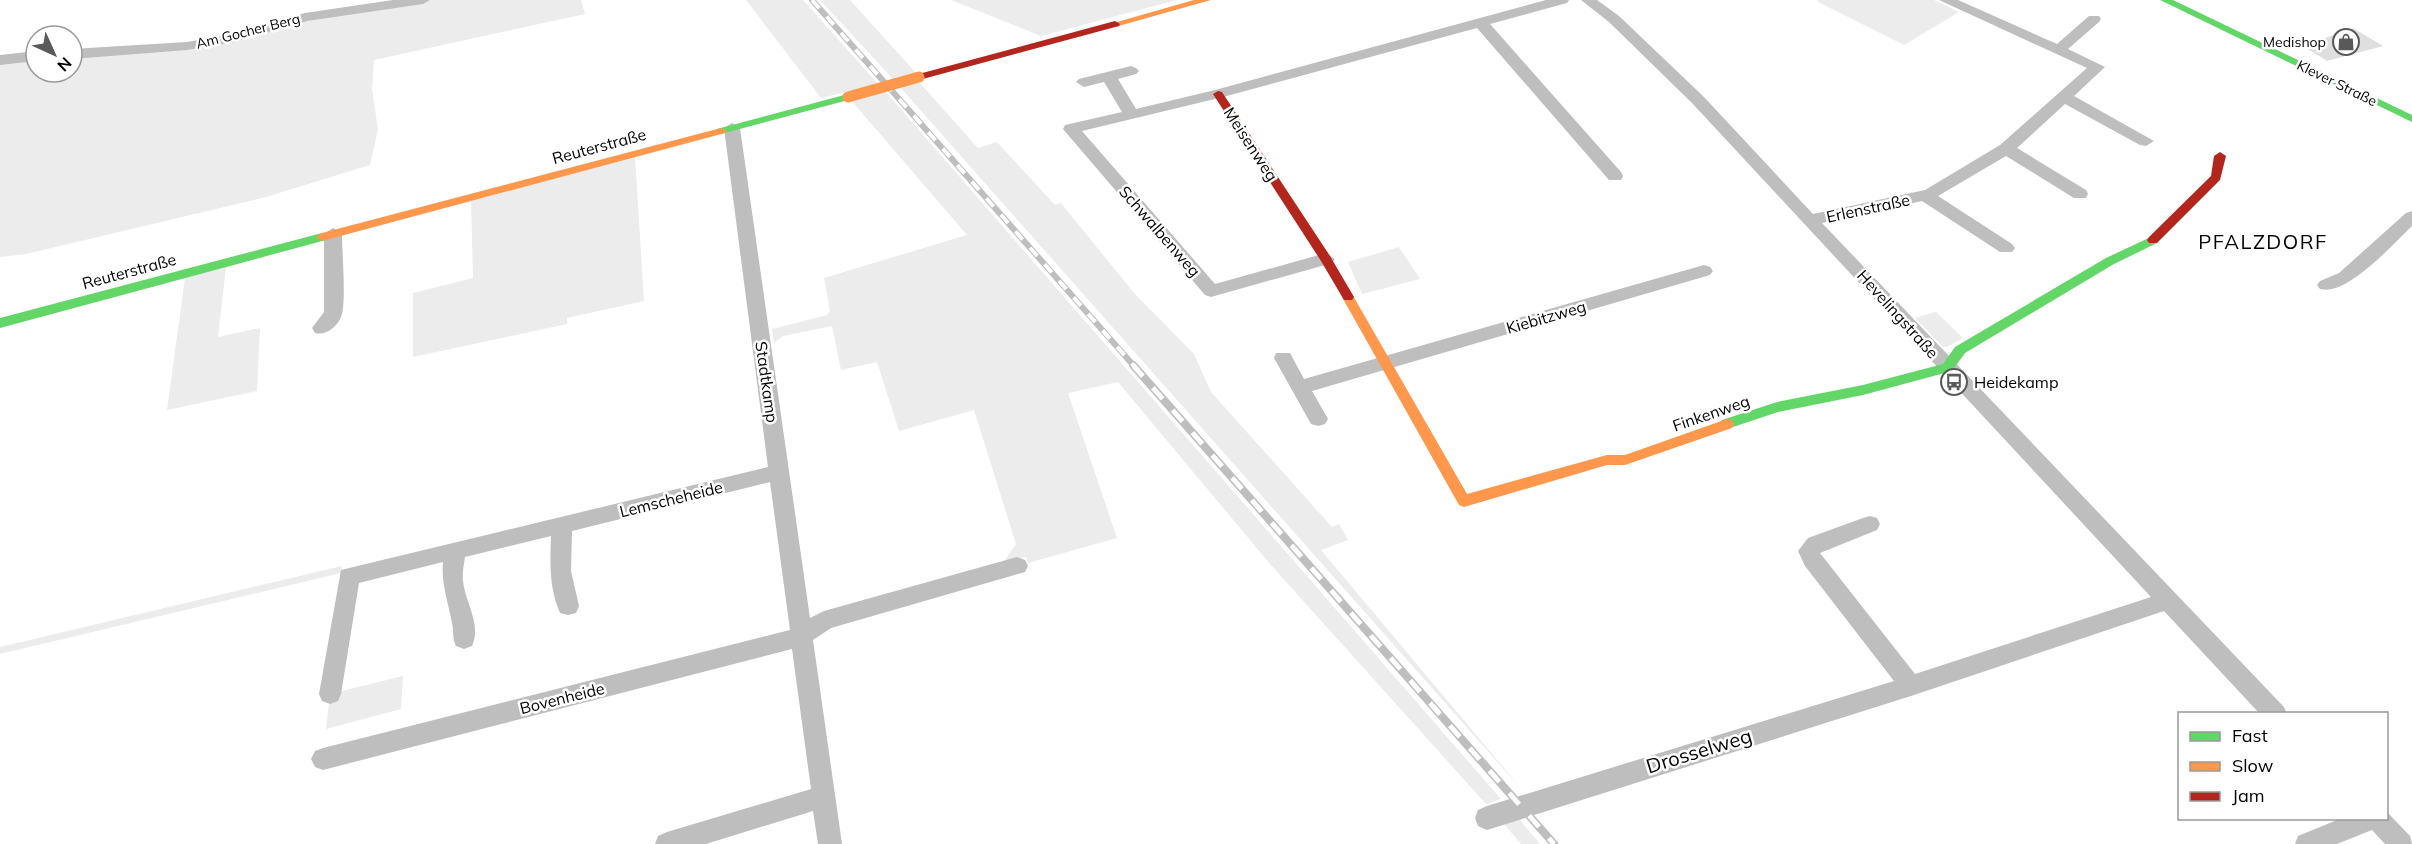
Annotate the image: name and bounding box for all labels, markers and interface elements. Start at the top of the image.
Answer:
street label: Am Gocher Berg [194,9,302,53]
north arrow [24,24,84,84]
shop icon: Medishop [2331,27,2361,57]
place label: Medishop [2263,33,2326,51]
text: N [53,53,76,76]
street label: Klever Straße [2294,56,2380,110]
street label: Meisenweg [1220,103,1282,185]
street label: Reuterstraße [550,124,648,168]
street label: Schwalbenweg [1115,181,1205,281]
street label: Erlenstraße [1824,189,1912,227]
district label: PFALZDORF [2198,229,2328,254]
street label: Reuterstraße [80,249,178,293]
street label: Hevelingstraße [1853,266,1943,362]
street label: Kiebitzweg [1504,296,1588,338]
street label: Stadtkamp [751,340,783,424]
bus stop icon: Heidekamp [1939,367,1969,397]
place label: Heidekamp [1974,372,2058,392]
street label: Finkenweg [1670,390,1752,436]
street label: Lemscheheide [617,477,725,521]
street label: Bovenheide [518,678,606,718]
legend [2178,712,2388,820]
street label: Drosselweg [1643,723,1755,778]
text: Fast [2232,724,2268,747]
text: Slow [2232,754,2274,777]
text: Jam [2232,784,2265,807]

